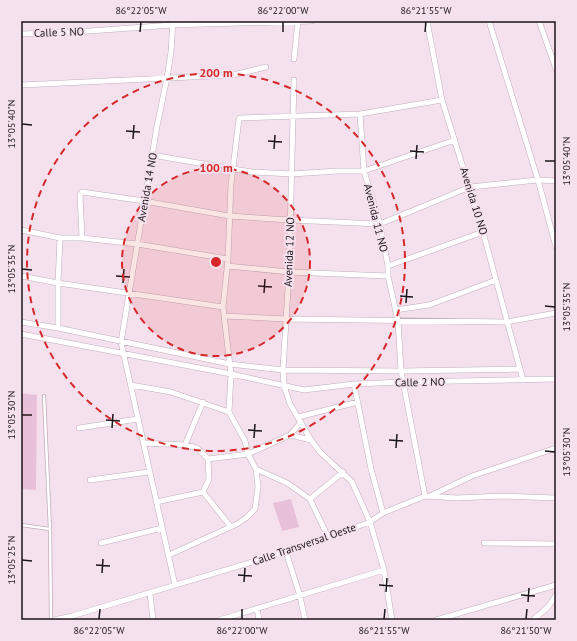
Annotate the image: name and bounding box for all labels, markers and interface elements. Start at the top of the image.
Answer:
text: 86°22'05"W [115,4,167,17]
text: 86°22'00"W [257,4,309,17]
text: 86°21'55"W [400,4,452,17]
street label: Calle 5 NO [34,24,84,40]
text: 200 m [199,65,233,80]
text: 13°05'40"N [5,99,18,149]
text: 13°05'40"N [560,136,573,186]
street label: Avenida 14 NO [134,151,160,223]
text: 100 m [199,160,233,175]
street label: Avenida 10 NO [457,166,491,236]
street label: Avenida 11 NO [361,182,391,254]
street label: Avenida 12 NO [281,217,297,287]
text: 13°05'35"N [5,244,18,294]
centre of rings [209,255,223,269]
text: 13°05'35"N [560,282,573,332]
street label: Calle 2 NO [395,375,445,389]
text: 13°05'30"N [5,390,18,440]
text: 13°05'30"N [560,427,573,477]
street label: Calle Transversal Oeste [250,520,358,568]
text: 13°05'25"N [5,535,18,585]
text: 86°22'05"W [73,624,125,637]
text: 86°22'00"W [216,624,268,637]
text: 86°21'55"W [358,624,410,637]
text: 86°21'50"W [500,624,552,637]

